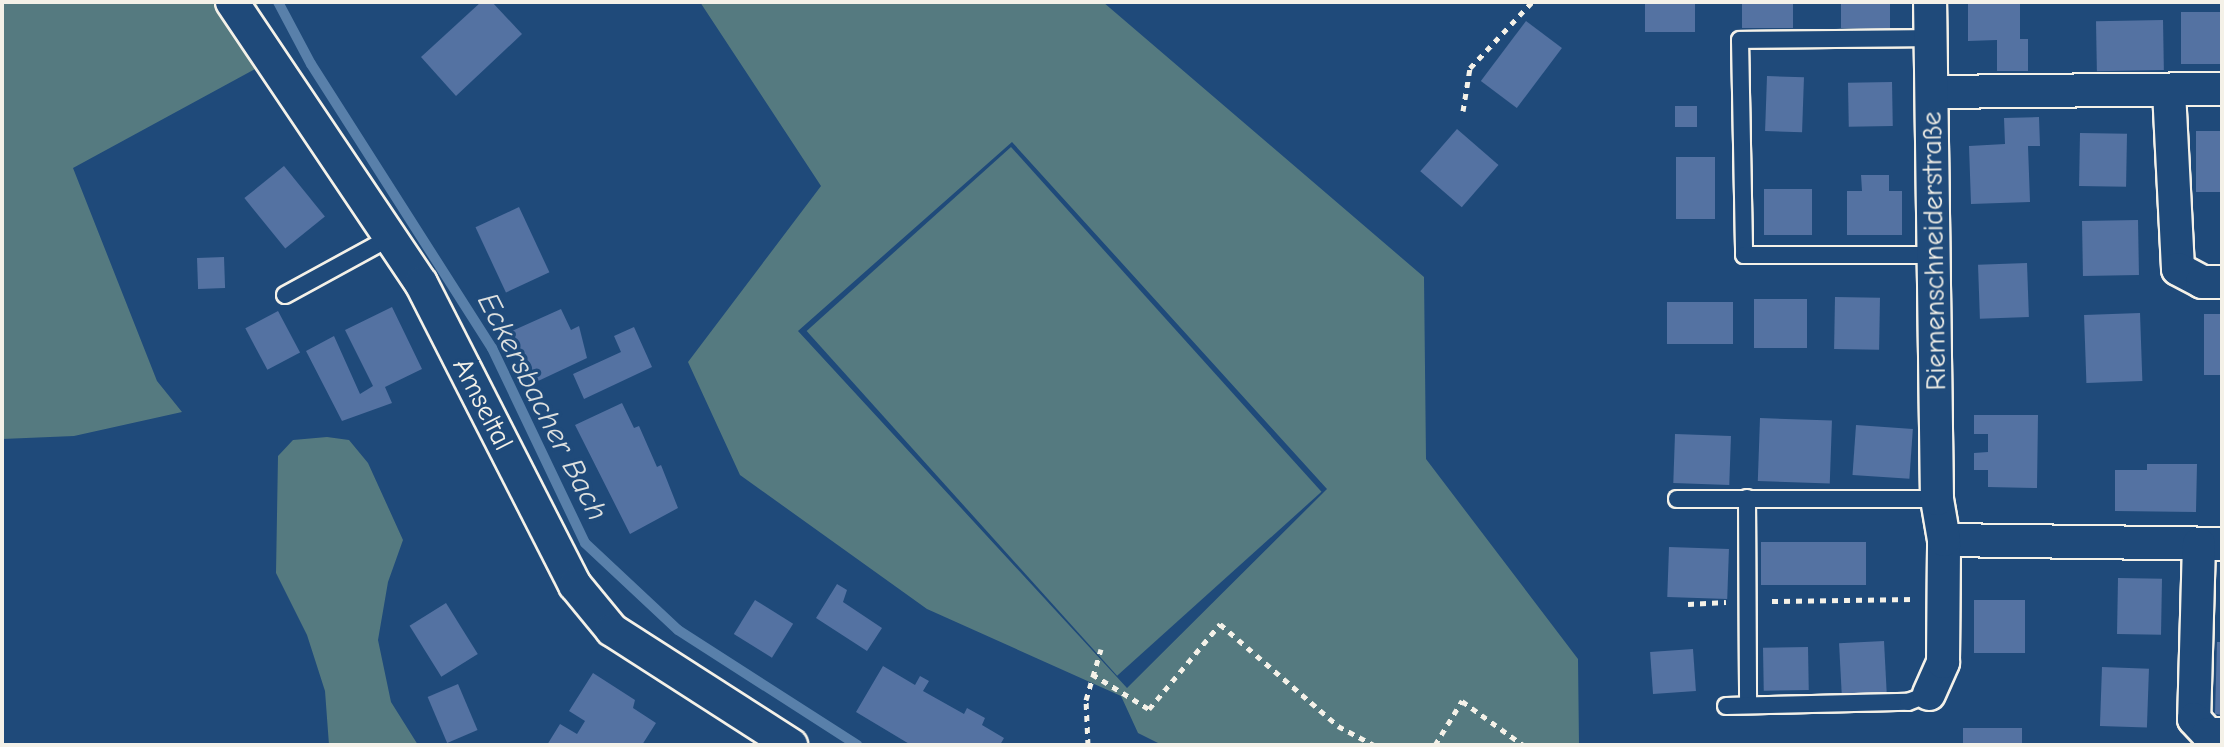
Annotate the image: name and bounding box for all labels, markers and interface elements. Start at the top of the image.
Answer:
street label: Riemenschneiderstraße [1915,111,1953,391]
water label: Eckersbacher Bach [469,287,615,527]
street label: Amseltal [446,352,520,456]

